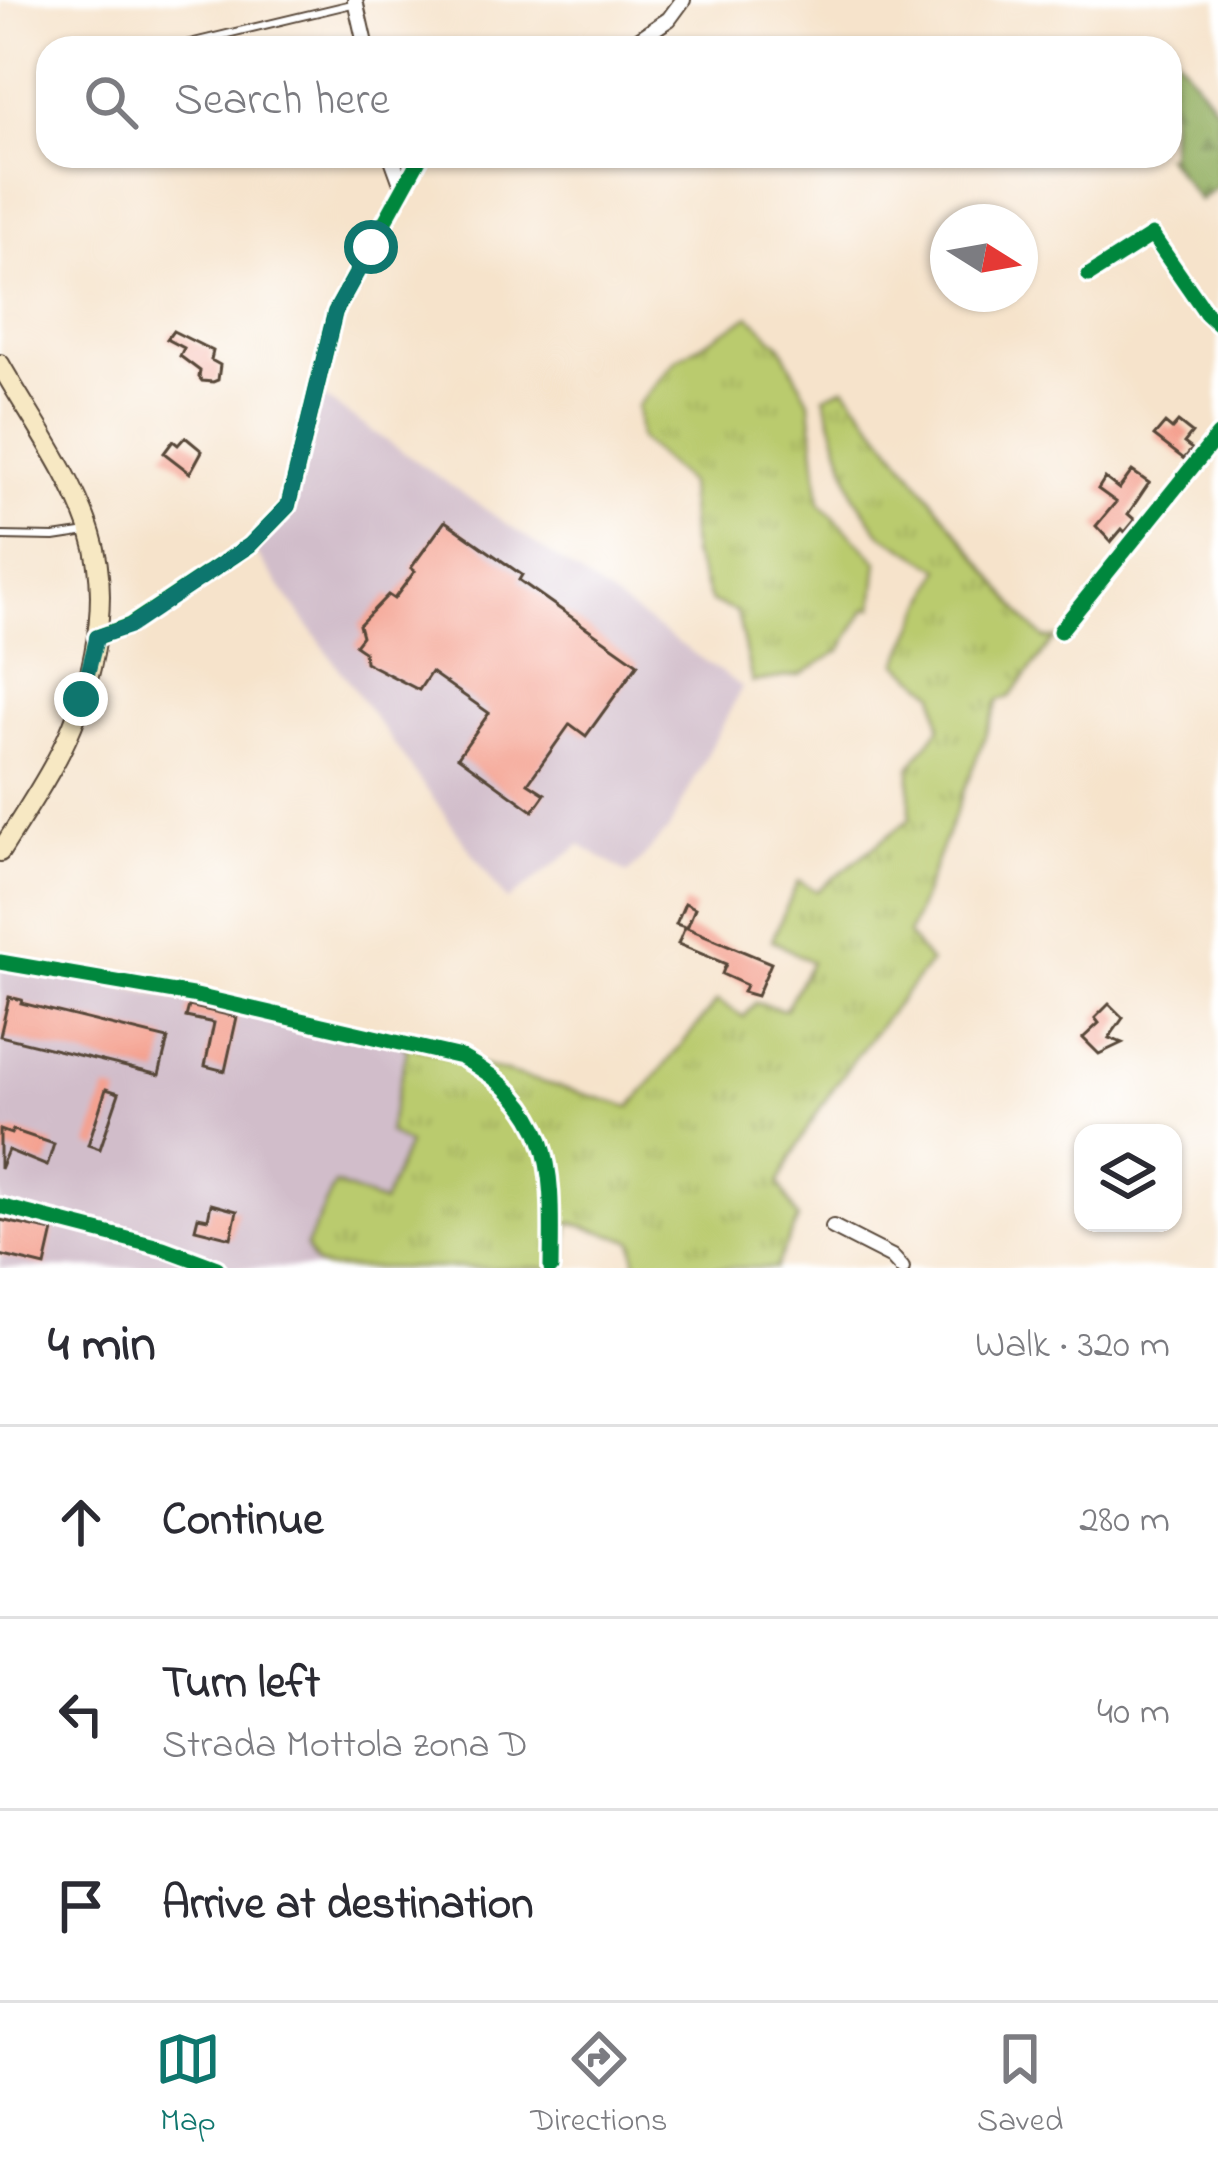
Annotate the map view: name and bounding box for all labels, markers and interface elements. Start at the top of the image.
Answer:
search box [36,36,1182,168]
icon: search [78,69,144,135]
text: Search here [174,69,390,135]
north arrow [930,204,1038,312]
route start [344,220,398,274]
route end [54,672,108,726]
map controls [1074,1124,1182,1232]
button: layers [1074,1124,1182,1232]
text: 4 min [48,1309,156,1384]
text: Walk · 320 m [975,1318,1170,1375]
icon: ahead [48,1489,114,1555]
text: Continue [162,1489,323,1555]
text: 280 m [1079,1493,1170,1550]
text: Turn left [162,1652,320,1718]
icon: left [48,1681,114,1747]
text: 40 m [1097,1685,1170,1742]
text: Strada Mottola zona D [162,1718,528,1775]
icon: arrive [48,1873,114,1939]
text: Arrive at destination [162,1873,533,1939]
tab: Map [155,2026,221,2146]
tab: Directions [530,2026,668,2146]
tab: Saved [977,2026,1063,2146]

